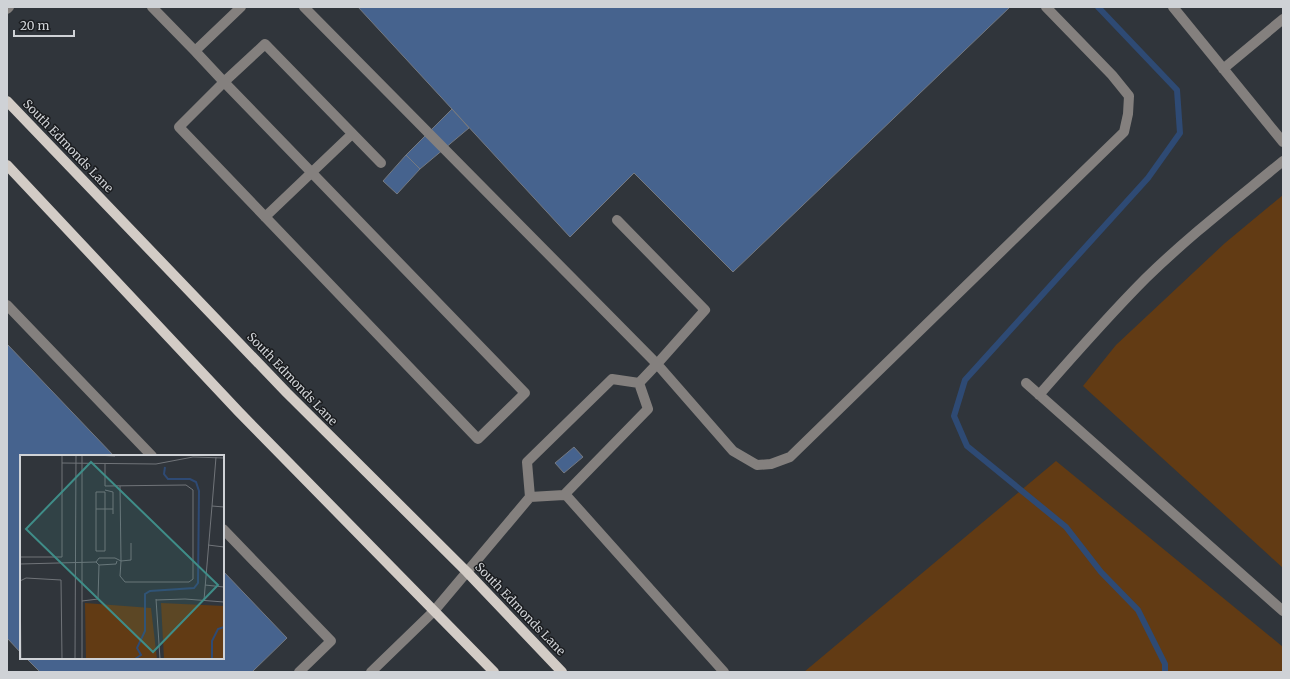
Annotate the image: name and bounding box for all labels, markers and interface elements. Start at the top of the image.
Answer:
scale bar [14,12,74,38]
text: 20 m [20,18,49,33]
street label: South Edmonds Lane [20,96,117,195]
street label: South Edmonds Lane [244,329,341,428]
inset map [20,455,224,659]
street label: South Edmonds Lane [472,559,569,658]

